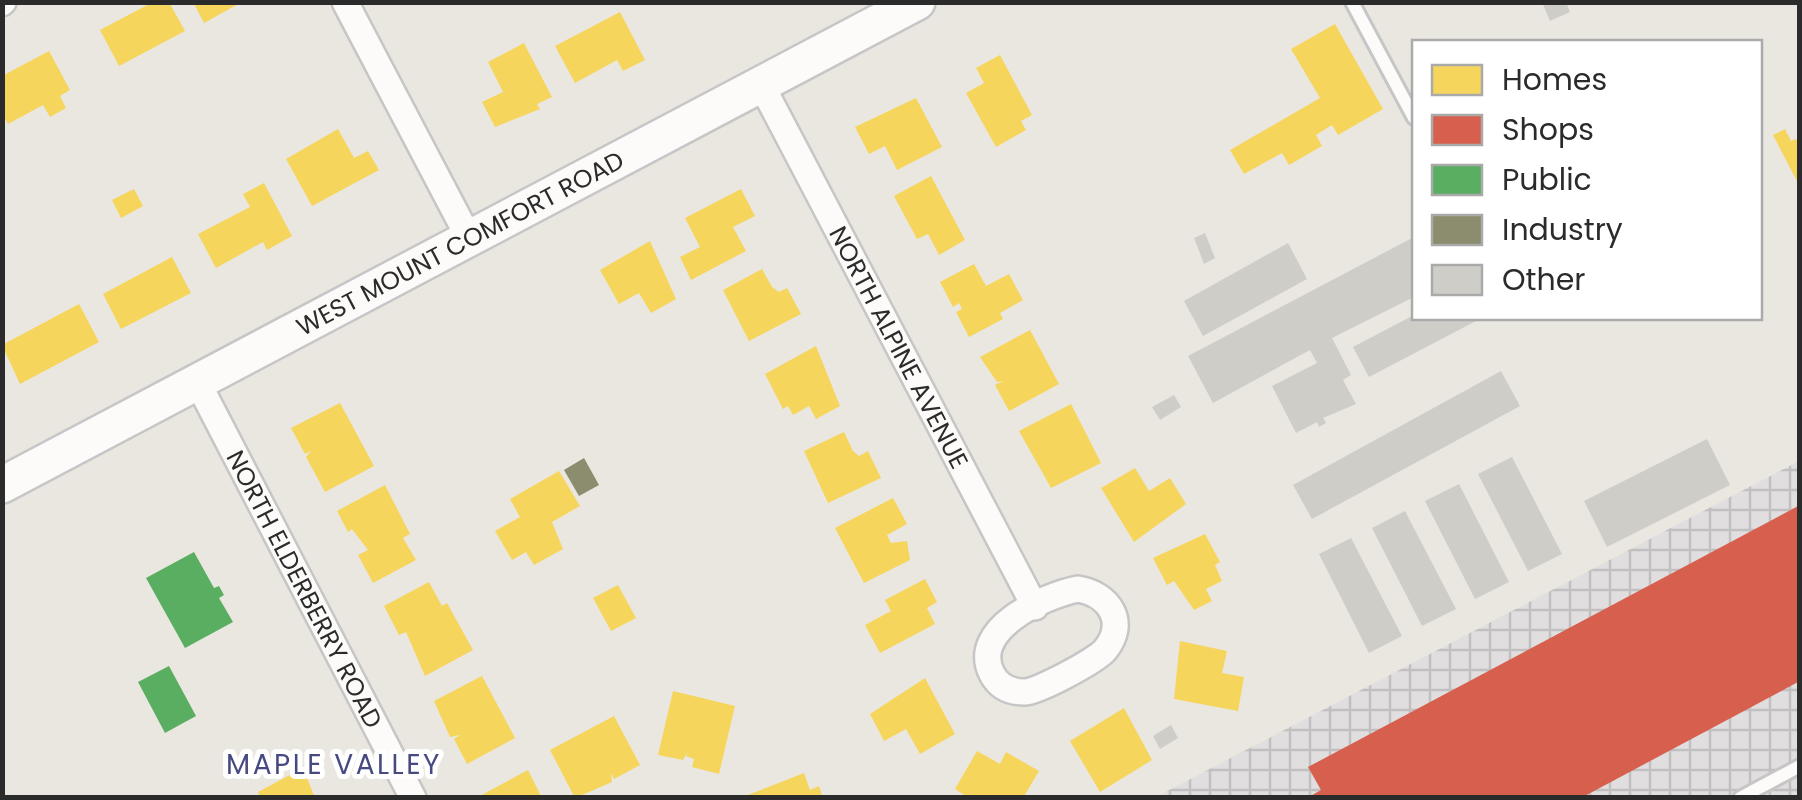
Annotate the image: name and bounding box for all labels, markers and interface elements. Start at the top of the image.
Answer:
legend [1412,40,1762,320]
text: Homes [1502,58,1607,101]
text: Shops [1502,108,1594,151]
street label: WEST MOUNT COMFORT ROAD [290,143,630,344]
text: Public [1502,158,1592,201]
text: Industry [1502,208,1623,251]
street label: NORTH ALPINE AVENUE [820,220,976,475]
text: Other [1502,258,1586,301]
street label: NORTH ELDERBERRY ROAD [218,444,391,734]
district label: MAPLE VALLEY [226,745,442,784]

